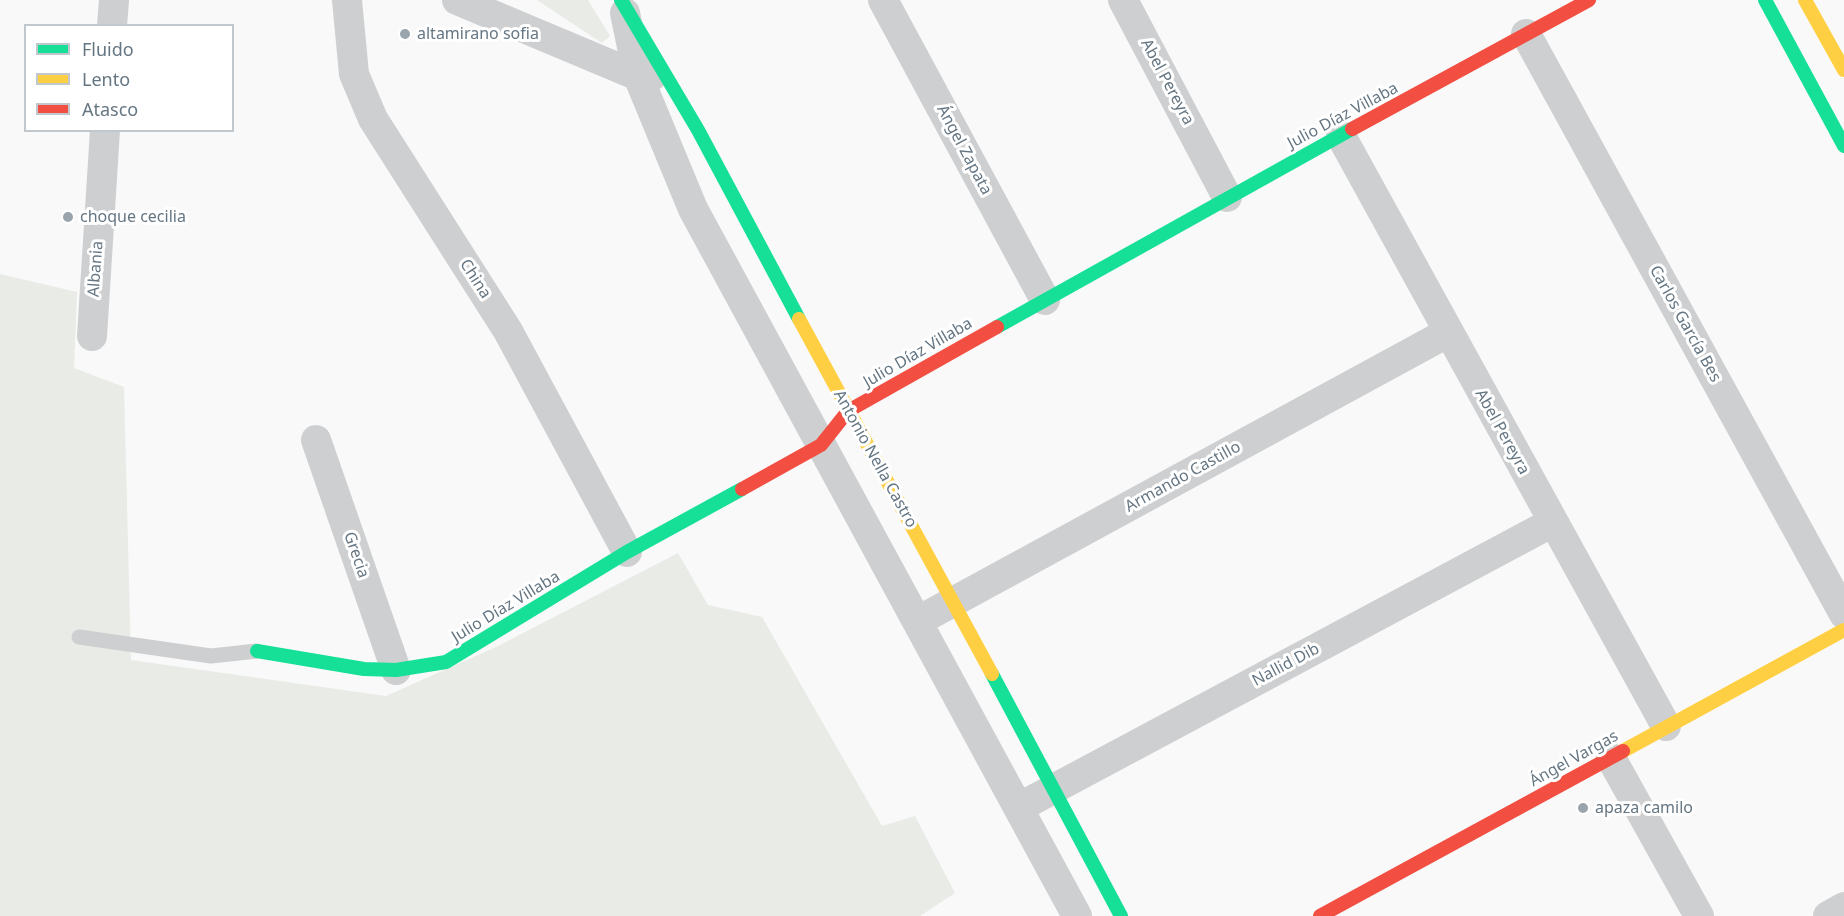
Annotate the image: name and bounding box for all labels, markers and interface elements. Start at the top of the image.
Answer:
legend [24,24,234,132]
place label: altamirano sofia [417,24,539,44]
marker: altamirano sofia [398,27,412,41]
street label: Abel Pereyra [1136,36,1198,128]
text: Fluido [82,37,134,61]
text: Lento [82,67,130,91]
street label: Julio Díaz Villaba [1284,79,1402,153]
text: Atasco [82,97,138,121]
street label: Ángel Zapata [932,102,996,198]
place label: choque cecilia [80,207,186,227]
marker: choque cecilia [61,210,75,224]
street label: Albania [84,240,108,298]
street label: China [455,256,495,302]
street label: Carlos García Bes [1645,262,1725,386]
street label: Julio Díaz Villaba [860,314,976,392]
street label: Abel Pereyra [1471,386,1533,478]
street label: Antonio Nella Castro [829,387,921,531]
street label: Armando Castillo [1122,437,1244,517]
street label: Grecia [339,529,373,581]
street label: Julio Díaz Villaba [449,567,563,647]
street label: Nallid Dib [1249,639,1323,691]
street label: Ángel Vargas [1526,727,1622,791]
place label: apaza camilo [1595,798,1693,818]
marker: apaza camilo [1576,801,1590,815]

